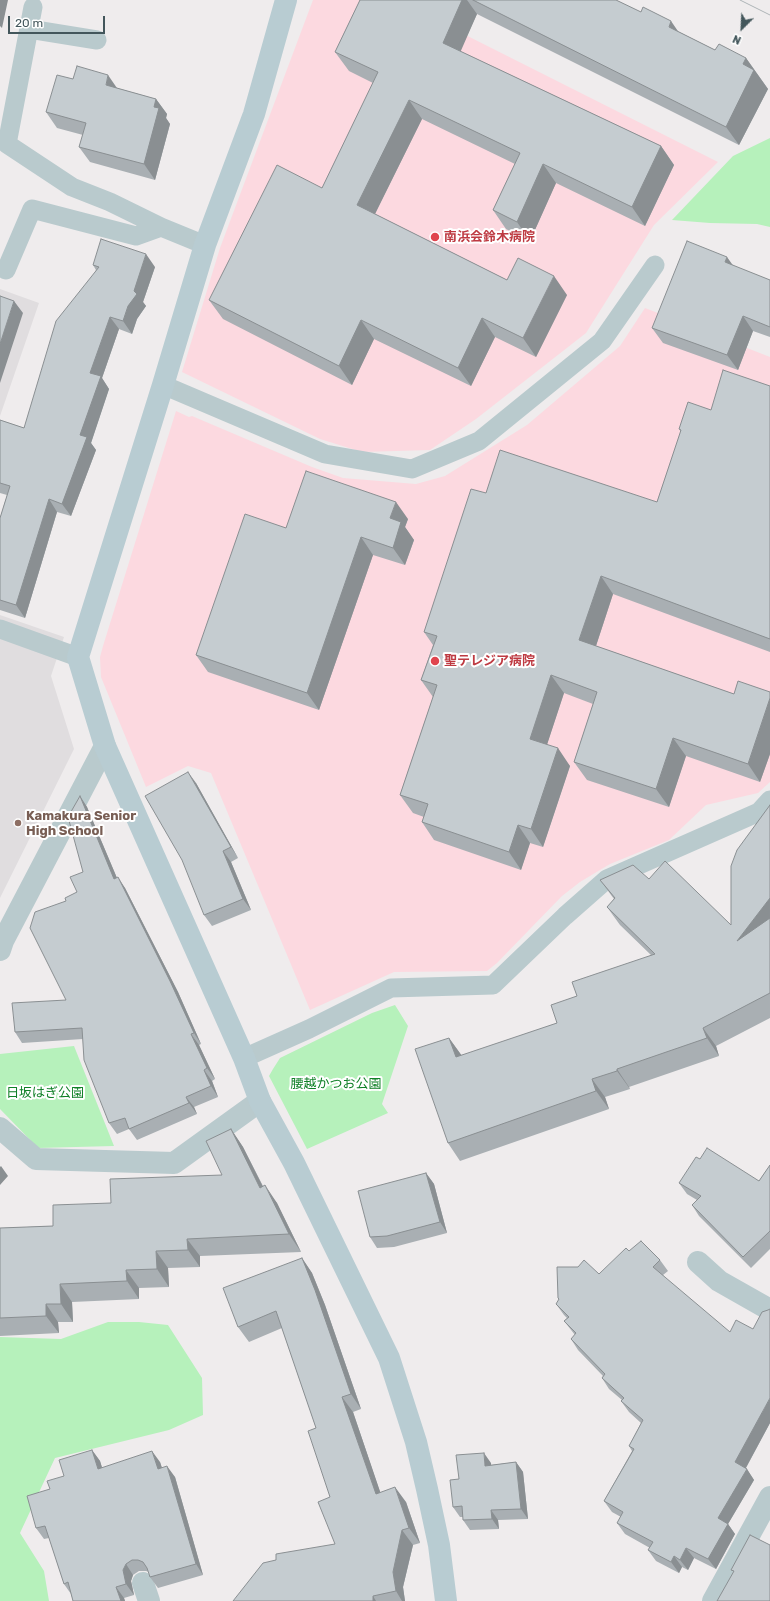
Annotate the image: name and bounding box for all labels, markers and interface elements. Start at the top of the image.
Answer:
scale bar [10,8,107,34]
north arrow [722,8,762,48]
text: 20 m [15,16,43,30]
text: N [731,32,743,47]
place label: 南浜会鈴木病院 [444,229,535,245]
marker: 南浜会鈴木病院 [429,231,441,243]
place label: 聖テレジア病院 [444,653,535,669]
marker: 聖テレジア病院 [429,655,441,667]
place label: Kamakura Senior High School [26,808,136,839]
marker: Kamakura Senior High School [13,818,23,828]
park label: 腰越かつお公園 [291,1076,381,1092]
park label: 日坂はぎ公園 [6,1085,84,1101]

